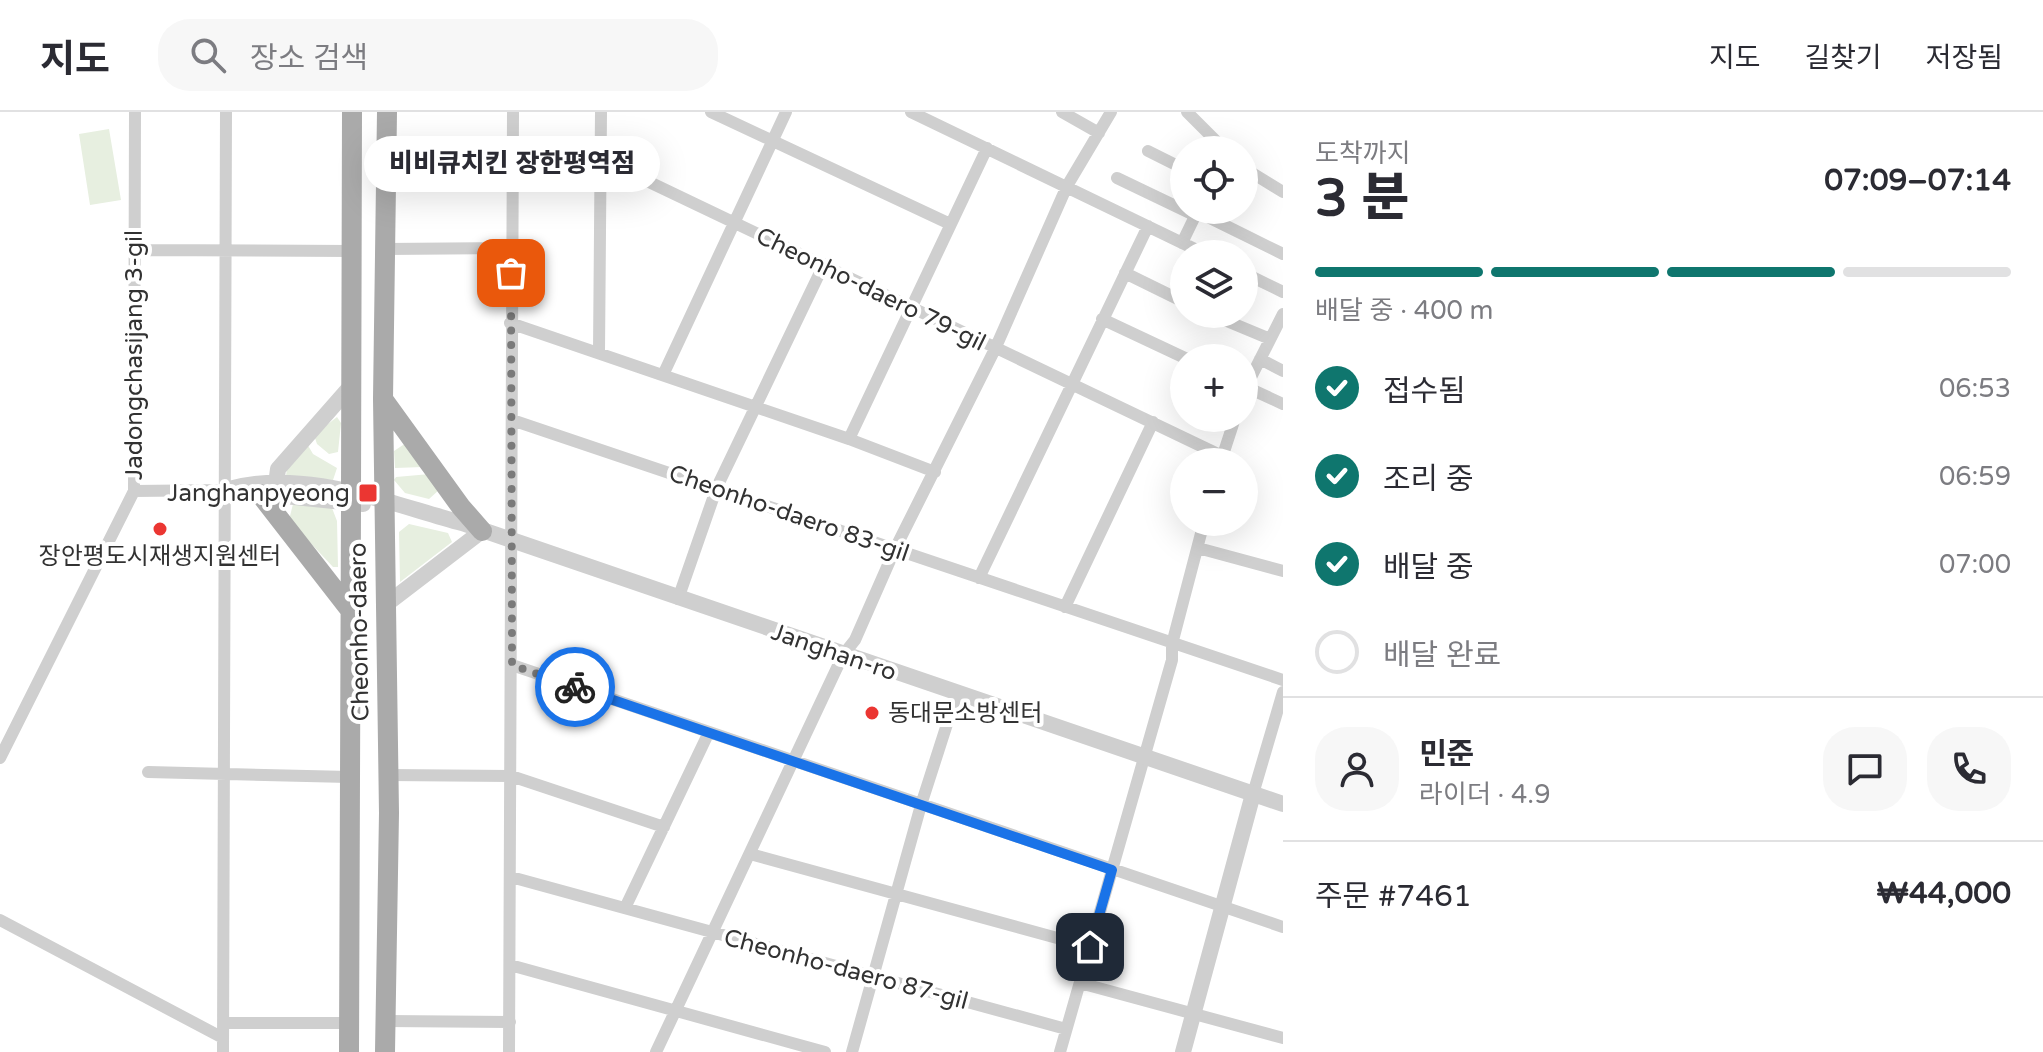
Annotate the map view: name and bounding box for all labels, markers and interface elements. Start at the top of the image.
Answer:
search box [158,19,718,91]
icon: search [186,33,230,77]
text: 지도 [40,37,110,83]
text: 장소 검색 [250,40,368,77]
text: 지도 [1709,41,1760,75]
text: 길찾기 [1804,41,1882,75]
text: 저장됨 [1926,41,2003,75]
map controls [1170,136,1258,536]
button: locate [1170,136,1258,224]
callout: 비비큐치킨 장한평역점 [363,137,659,193]
text: 도착까지 [1315,138,1411,169]
text: 비비큐치킨 장한평역점 [389,148,635,179]
text: 07:09–07:14 [1824,162,2011,199]
text: 3 분 [1315,167,1409,230]
street label: Cheonho-daero 79-gil [751,221,990,358]
street label: Jadongchasijang 3-gil [120,230,149,480]
pin [477,239,545,307]
button: layers [1170,240,1258,328]
icon: bag [489,251,533,295]
text: 배달 중 · 400 m [1315,295,1493,326]
button: + [1170,344,1258,432]
icon: check [1315,366,1359,410]
text: 접수됨 [1383,373,1466,410]
text: 06:53 [1939,373,2011,404]
button: − [1170,448,1258,536]
icon: check [1315,454,1359,498]
street label: Cheonho-daero 83-gil [665,459,913,568]
text: 조리 중 [1383,461,1474,498]
text: 06:59 [1939,461,2011,492]
place label: Janghanpyeong [167,479,350,508]
marker: Janghanpyeong [357,482,379,504]
marker: 장안평도시재생지원센터 [151,520,169,538]
place label: 장안평도시재생지원센터 [39,542,281,571]
street label: Cheonho-daero [343,542,376,722]
icon: check [1315,542,1359,586]
text: 배달 중 [1383,549,1474,586]
text: 07:00 [1939,549,2011,580]
street label: Janghan-ro [767,618,900,687]
text: 배달 완료 [1383,637,1501,674]
courier [535,647,615,727]
icon: bike [553,665,597,709]
place label: 동대문소방센터 [888,699,1043,728]
marker: 동대문소방센터 [863,704,881,722]
button: person [1315,727,1399,811]
button: chat [1823,727,1907,811]
button: phone [1927,727,2011,811]
text: 민준 [1419,736,1474,773]
text: 라이더 · 4.9 [1419,779,1550,810]
text: ₩44,000 [1877,875,2011,912]
text: 주문 #7461 [1315,878,1472,915]
pin [1056,913,1124,981]
street label: Cheonho-daero 87-gil [721,923,971,1016]
icon: home [1068,925,1112,969]

